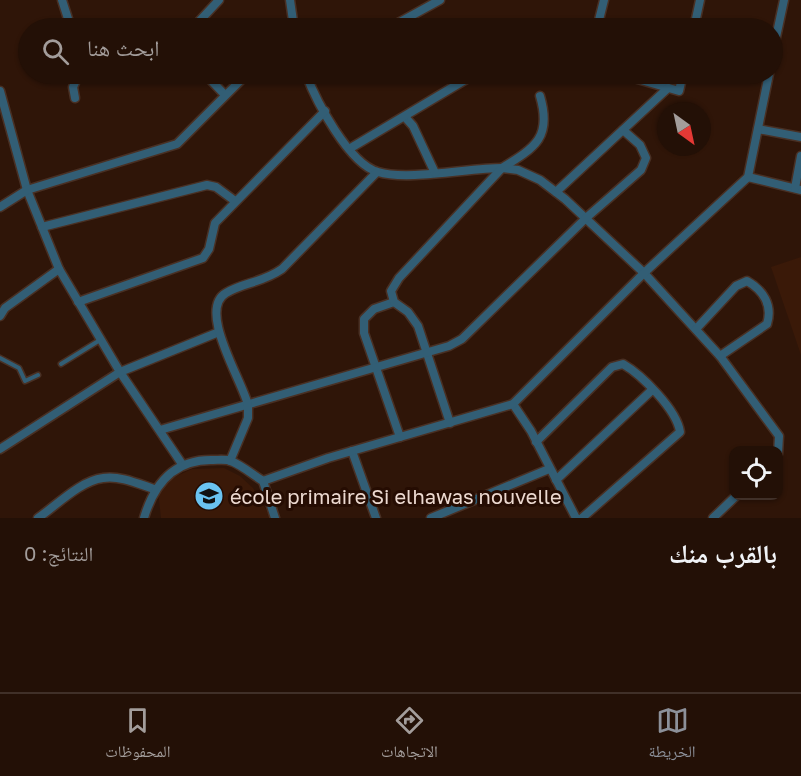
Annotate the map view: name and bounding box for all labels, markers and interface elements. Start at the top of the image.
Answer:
search box [18,18,783,84]
text: ابحث هنا [87,34,160,61]
icon: search [39,35,72,68]
north arrow [657,102,711,156]
map controls [729,446,783,500]
button: locate [729,446,783,500]
school or university icon: école primaire Si elhawas nouvelle [193,480,225,512]
place label: école primaire Si elhawas nouvelle [230,484,562,508]
text: بالقرب منك [669,538,777,569]
text: النتائج: 0 [24,541,93,565]
tab: المحفوظات [105,704,170,767]
tab: الاتجاهات [381,704,438,767]
tab: الخريطة [649,704,696,767]

